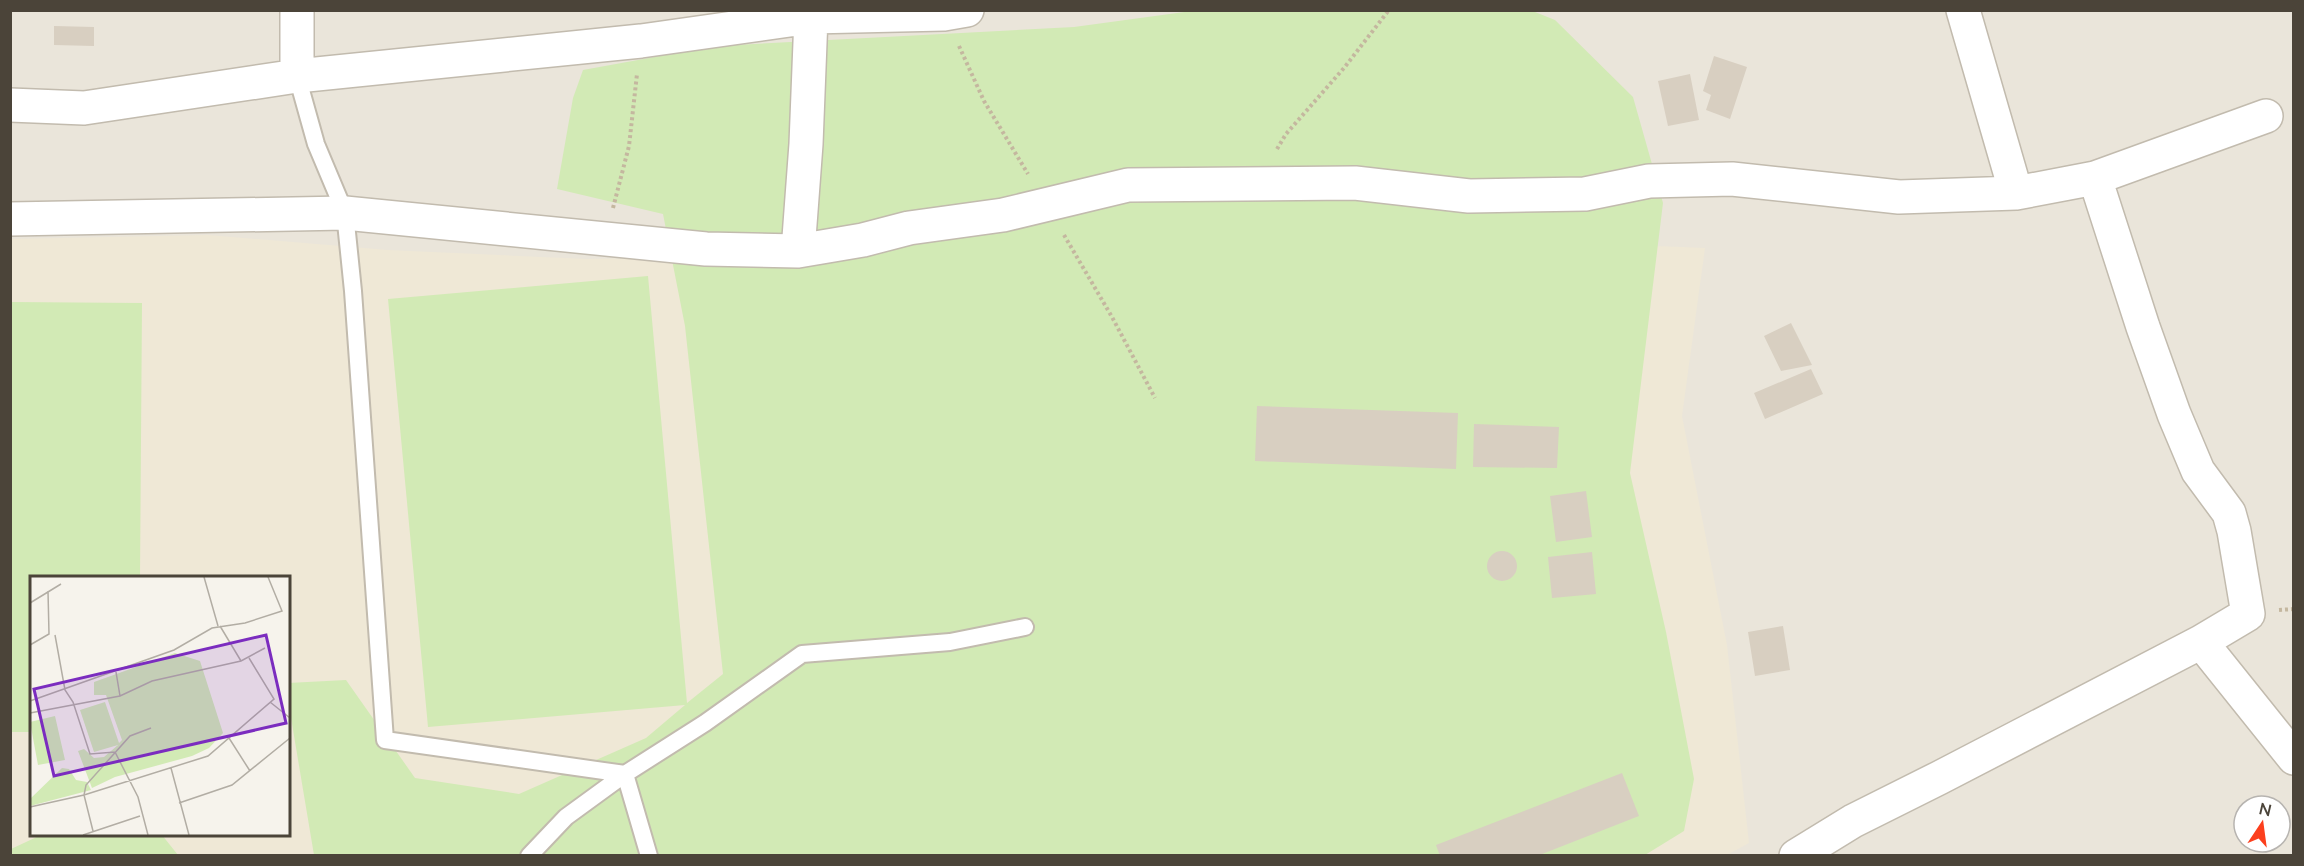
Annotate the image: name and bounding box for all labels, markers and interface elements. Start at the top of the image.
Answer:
inset map [30,576,290,836]
north arrow [2232,794,2292,854]
text: N [2257,798,2274,820]

